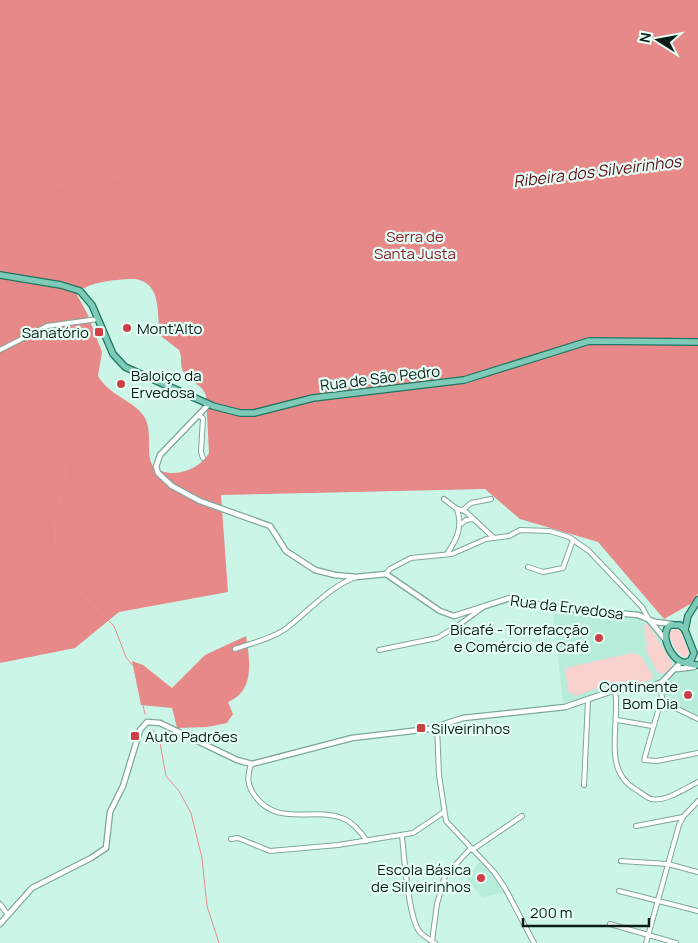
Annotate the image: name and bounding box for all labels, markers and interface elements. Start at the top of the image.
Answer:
north arrow [633,15,683,65]
text: N [634,31,655,44]
water label: Ribeira dos Silveirinhos [512,150,684,192]
park label: Serra de Santa Justa [374,226,456,264]
place label: Mont'Alto [137,318,203,339]
place label: Sanatório [22,322,89,343]
marker: Mont'Alto [121,322,133,334]
marker: Sanatório [93,326,105,338]
street label: Rua de São Pedro [319,360,441,396]
place label: Baloiço da Ervedosa [131,365,202,403]
marker: Baloiço da Ervedosa [115,378,127,390]
street label: Rua da Ervedosa [509,590,625,624]
place label: Bicafé - Torrefacção e Comércio de Café [450,619,589,657]
marker: Bicafé - Torrefacção e Comércio de Café [593,632,605,644]
place label: Continente Bom Dia [599,676,678,714]
marker: Continente Bom Dia [682,689,694,701]
place label: Silveirinhos [431,718,510,739]
marker: Silveirinhos [415,722,427,734]
place label: Auto Padrões [145,726,238,747]
marker: Auto Padrões [129,730,141,742]
place label: Escola Básica de Silveirinhos [371,859,471,897]
marker: Escola Básica de Silveirinhos [475,872,487,884]
scale bar [523,896,649,928]
text: 200 m [530,902,573,923]

